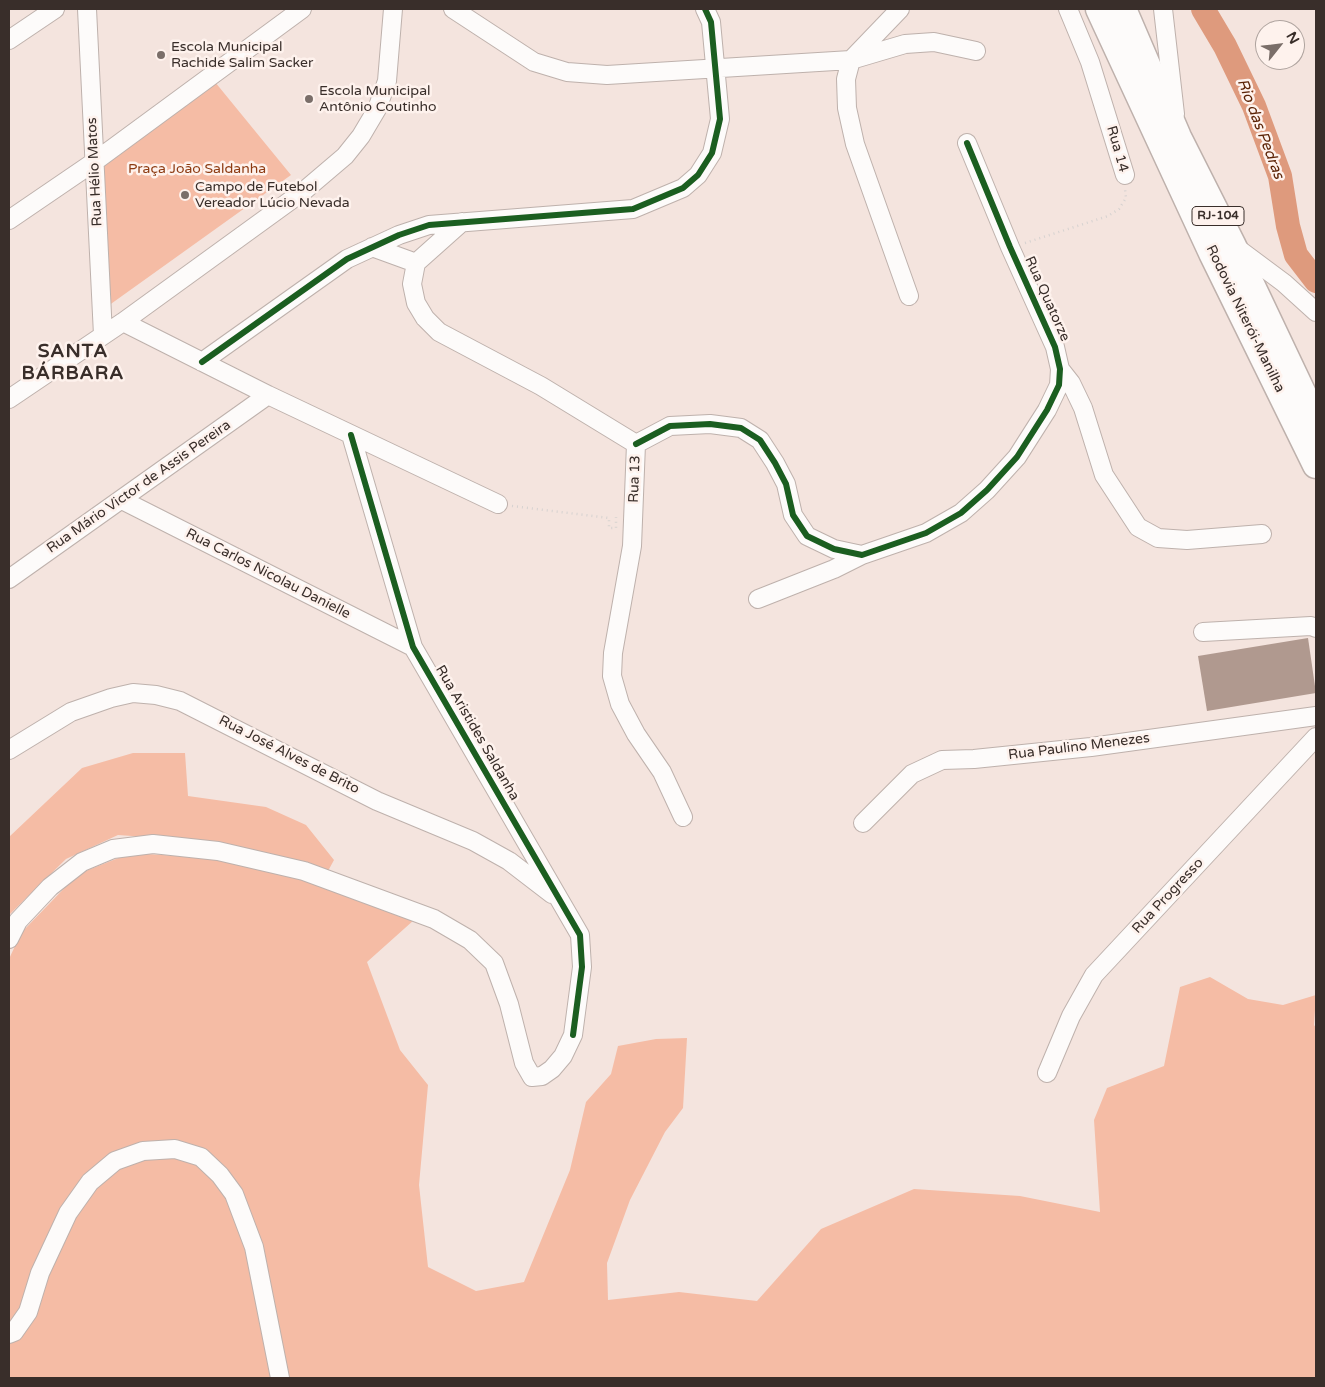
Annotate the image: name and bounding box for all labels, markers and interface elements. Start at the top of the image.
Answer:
north arrow [1255,20,1305,70]
text: N [1283,29,1303,47]
place label: Escola Municipal Rachide Salim Sacker [171,39,313,72]
marker: Escola Municipal Rachide Salim Sacker [155,49,167,61]
water label: Rio das Pedras [1233,76,1287,182]
place label: Escola Municipal Antônio Coutinho [319,83,437,115]
marker: Escola Municipal Antônio Coutinho [303,93,315,105]
street label: Rua Hélio Matos [84,117,106,227]
street label: Rua 14 [1102,124,1132,174]
park label: Praça João Saldanha [128,161,266,177]
place label: Campo de Futebol Vereador Lúcio Nevada [195,179,350,212]
marker: Campo de Futebol Vereador Lúcio Nevada [179,189,191,201]
road number: RJ-104 [1192,207,1244,226]
street label: Rodovia Niterói-Manilha [1202,242,1288,396]
street label: Rua Quatorze [1021,254,1073,344]
district label: SANTA BÁRBARA [21,341,125,385]
street label: Rua Mário Victor de Assis Pereira [44,417,234,557]
street label: Rua 13 [626,455,644,503]
street label: Rua Carlos Nicolau Danielle [183,525,353,623]
street label: Rua Aristides Saldanha [431,662,523,804]
street label: Rua José Alves de Brito [216,712,362,798]
street label: Rua Paulino Menezes [1007,730,1151,764]
street label: Rua Progresso [1129,855,1207,937]

